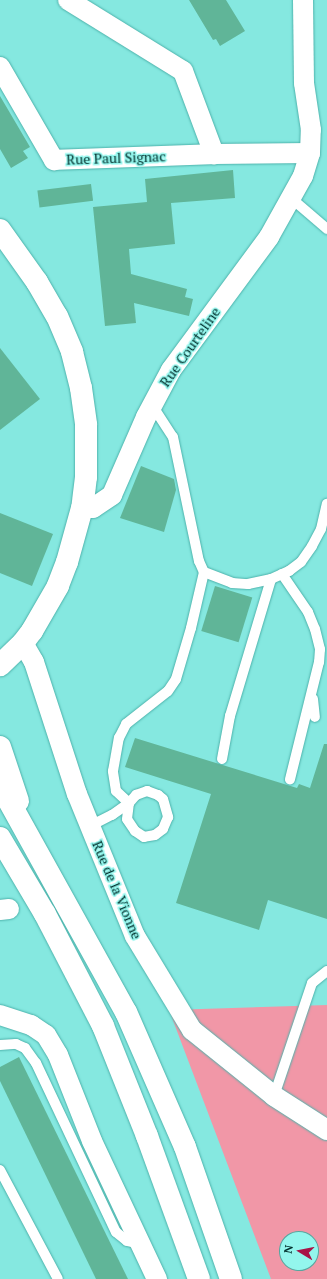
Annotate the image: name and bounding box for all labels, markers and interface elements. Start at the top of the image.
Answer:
street label: Rue Paul Signac [66,148,166,168]
street label: Rue Courteline [156,304,224,390]
street label: Rue de la Vionne [89,838,145,942]
north arrow [279,1231,319,1271]
text: N [281,1244,296,1254]

